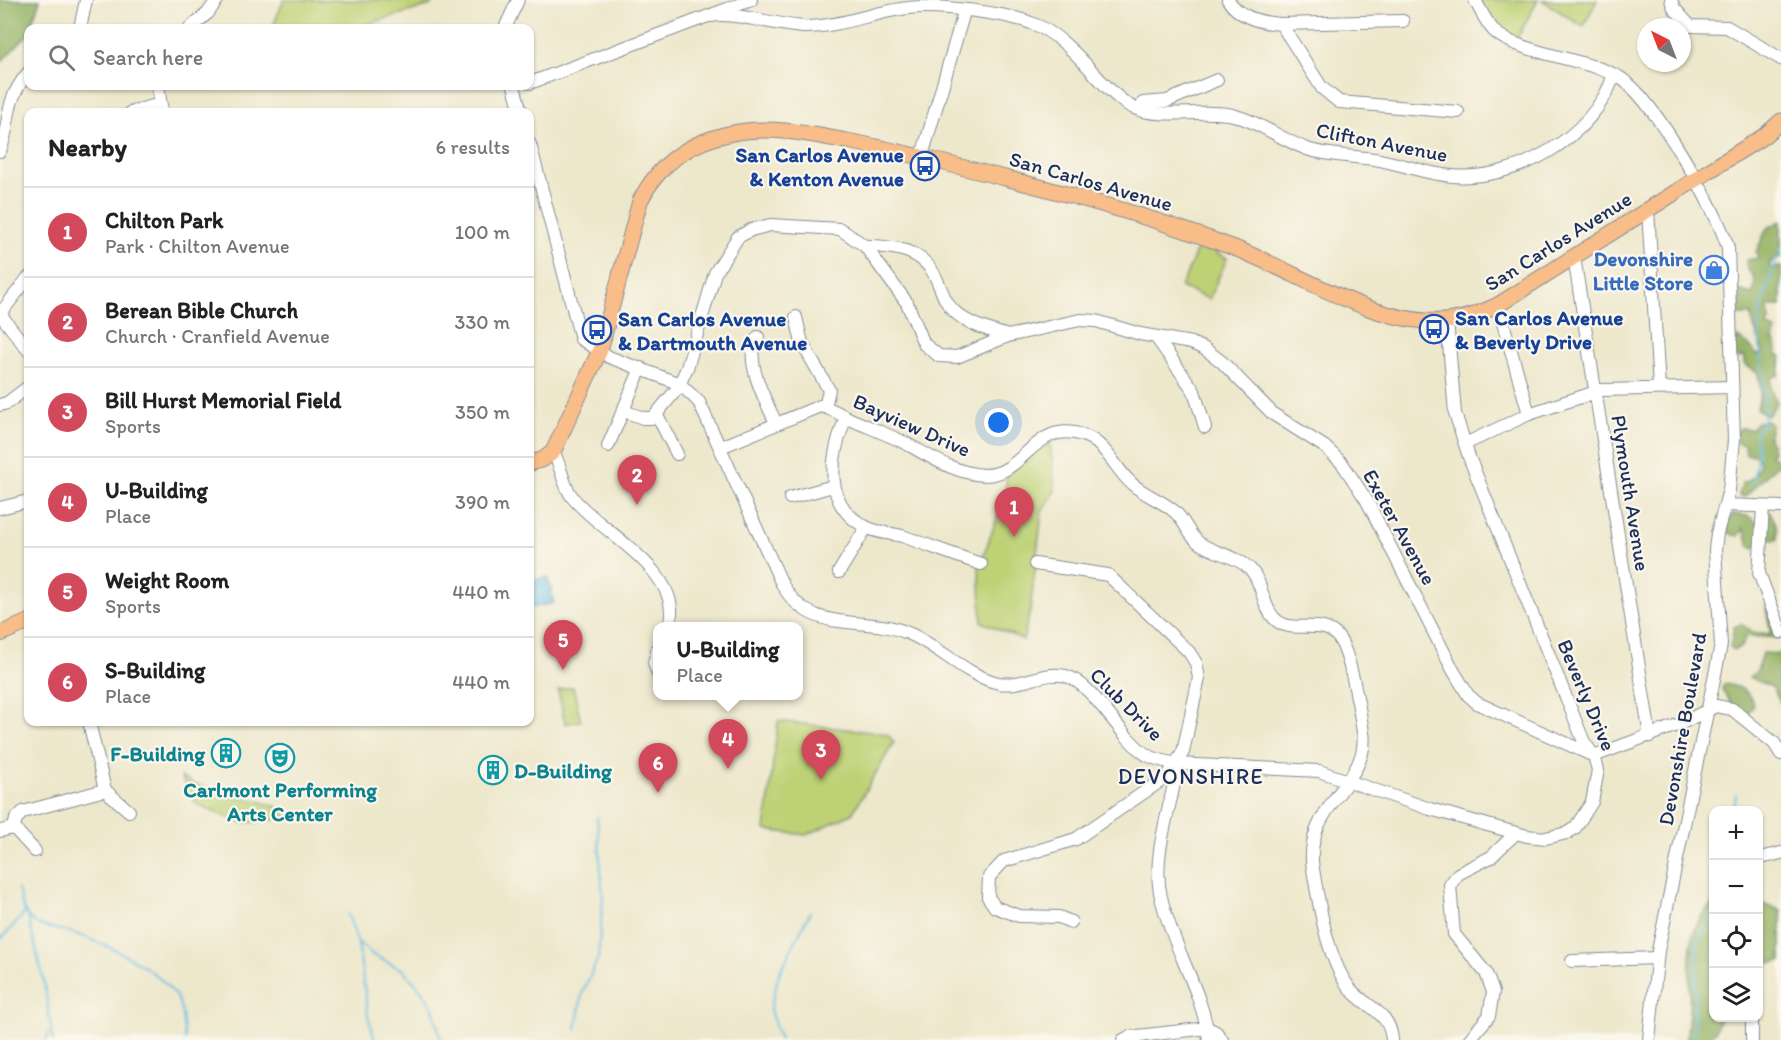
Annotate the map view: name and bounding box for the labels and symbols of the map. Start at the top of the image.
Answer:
north arrow [1637,18,1691,72]
street label: Clifton Avenue [1314,117,1450,167]
place label: San Carlos Avenue & Kenton Avenue [736,142,904,191]
street label: San Carlos Avenue [1007,146,1175,216]
bus stop icon: San Carlos Avenue & Kenton Avenue [909,150,941,182]
street label: San Carlos Avenue [1480,186,1636,296]
place label: Devonshire Little Store [1593,246,1693,295]
shop icon: Devonshire Little Store [1698,254,1730,286]
place label: San Carlos Avenue & Beverly Drive [1455,305,1623,355]
place label: San Carlos Avenue & Dartmouth Avenue [618,306,807,355]
bus stop icon: San Carlos Avenue & Beverly Drive [1418,313,1450,345]
bus stop icon: San Carlos Avenue & Dartmouth Avenue [581,314,613,346]
street label: Bayview Drive [849,388,975,462]
your location [984,408,1013,437]
street label: Plymouth Avenue [1606,413,1656,573]
pin: 2 [618,456,656,505]
street label: Exeter Avenue [1358,465,1442,589]
pin: 1 [994,488,1034,537]
pin: 5 [544,620,582,670]
street label: Devonshire Boulevard [1653,630,1711,827]
street label: Beverly Drive [1552,636,1622,754]
street label: Club Drive [1085,662,1169,746]
pin: 4 [708,720,748,769]
pin: 3 [802,730,840,780]
building icon: F-Building [210,737,242,769]
place label: F-Building [110,741,206,767]
theatre icon: Carlmont Performing Arts Center [264,742,296,774]
pin: 6 [638,744,678,793]
building icon: D-Building [477,754,509,786]
place label: D-Building [514,758,613,784]
district label: DEVONSHIRE [1118,763,1264,790]
place label: Carlmont Performing Arts Center [183,777,377,826]

